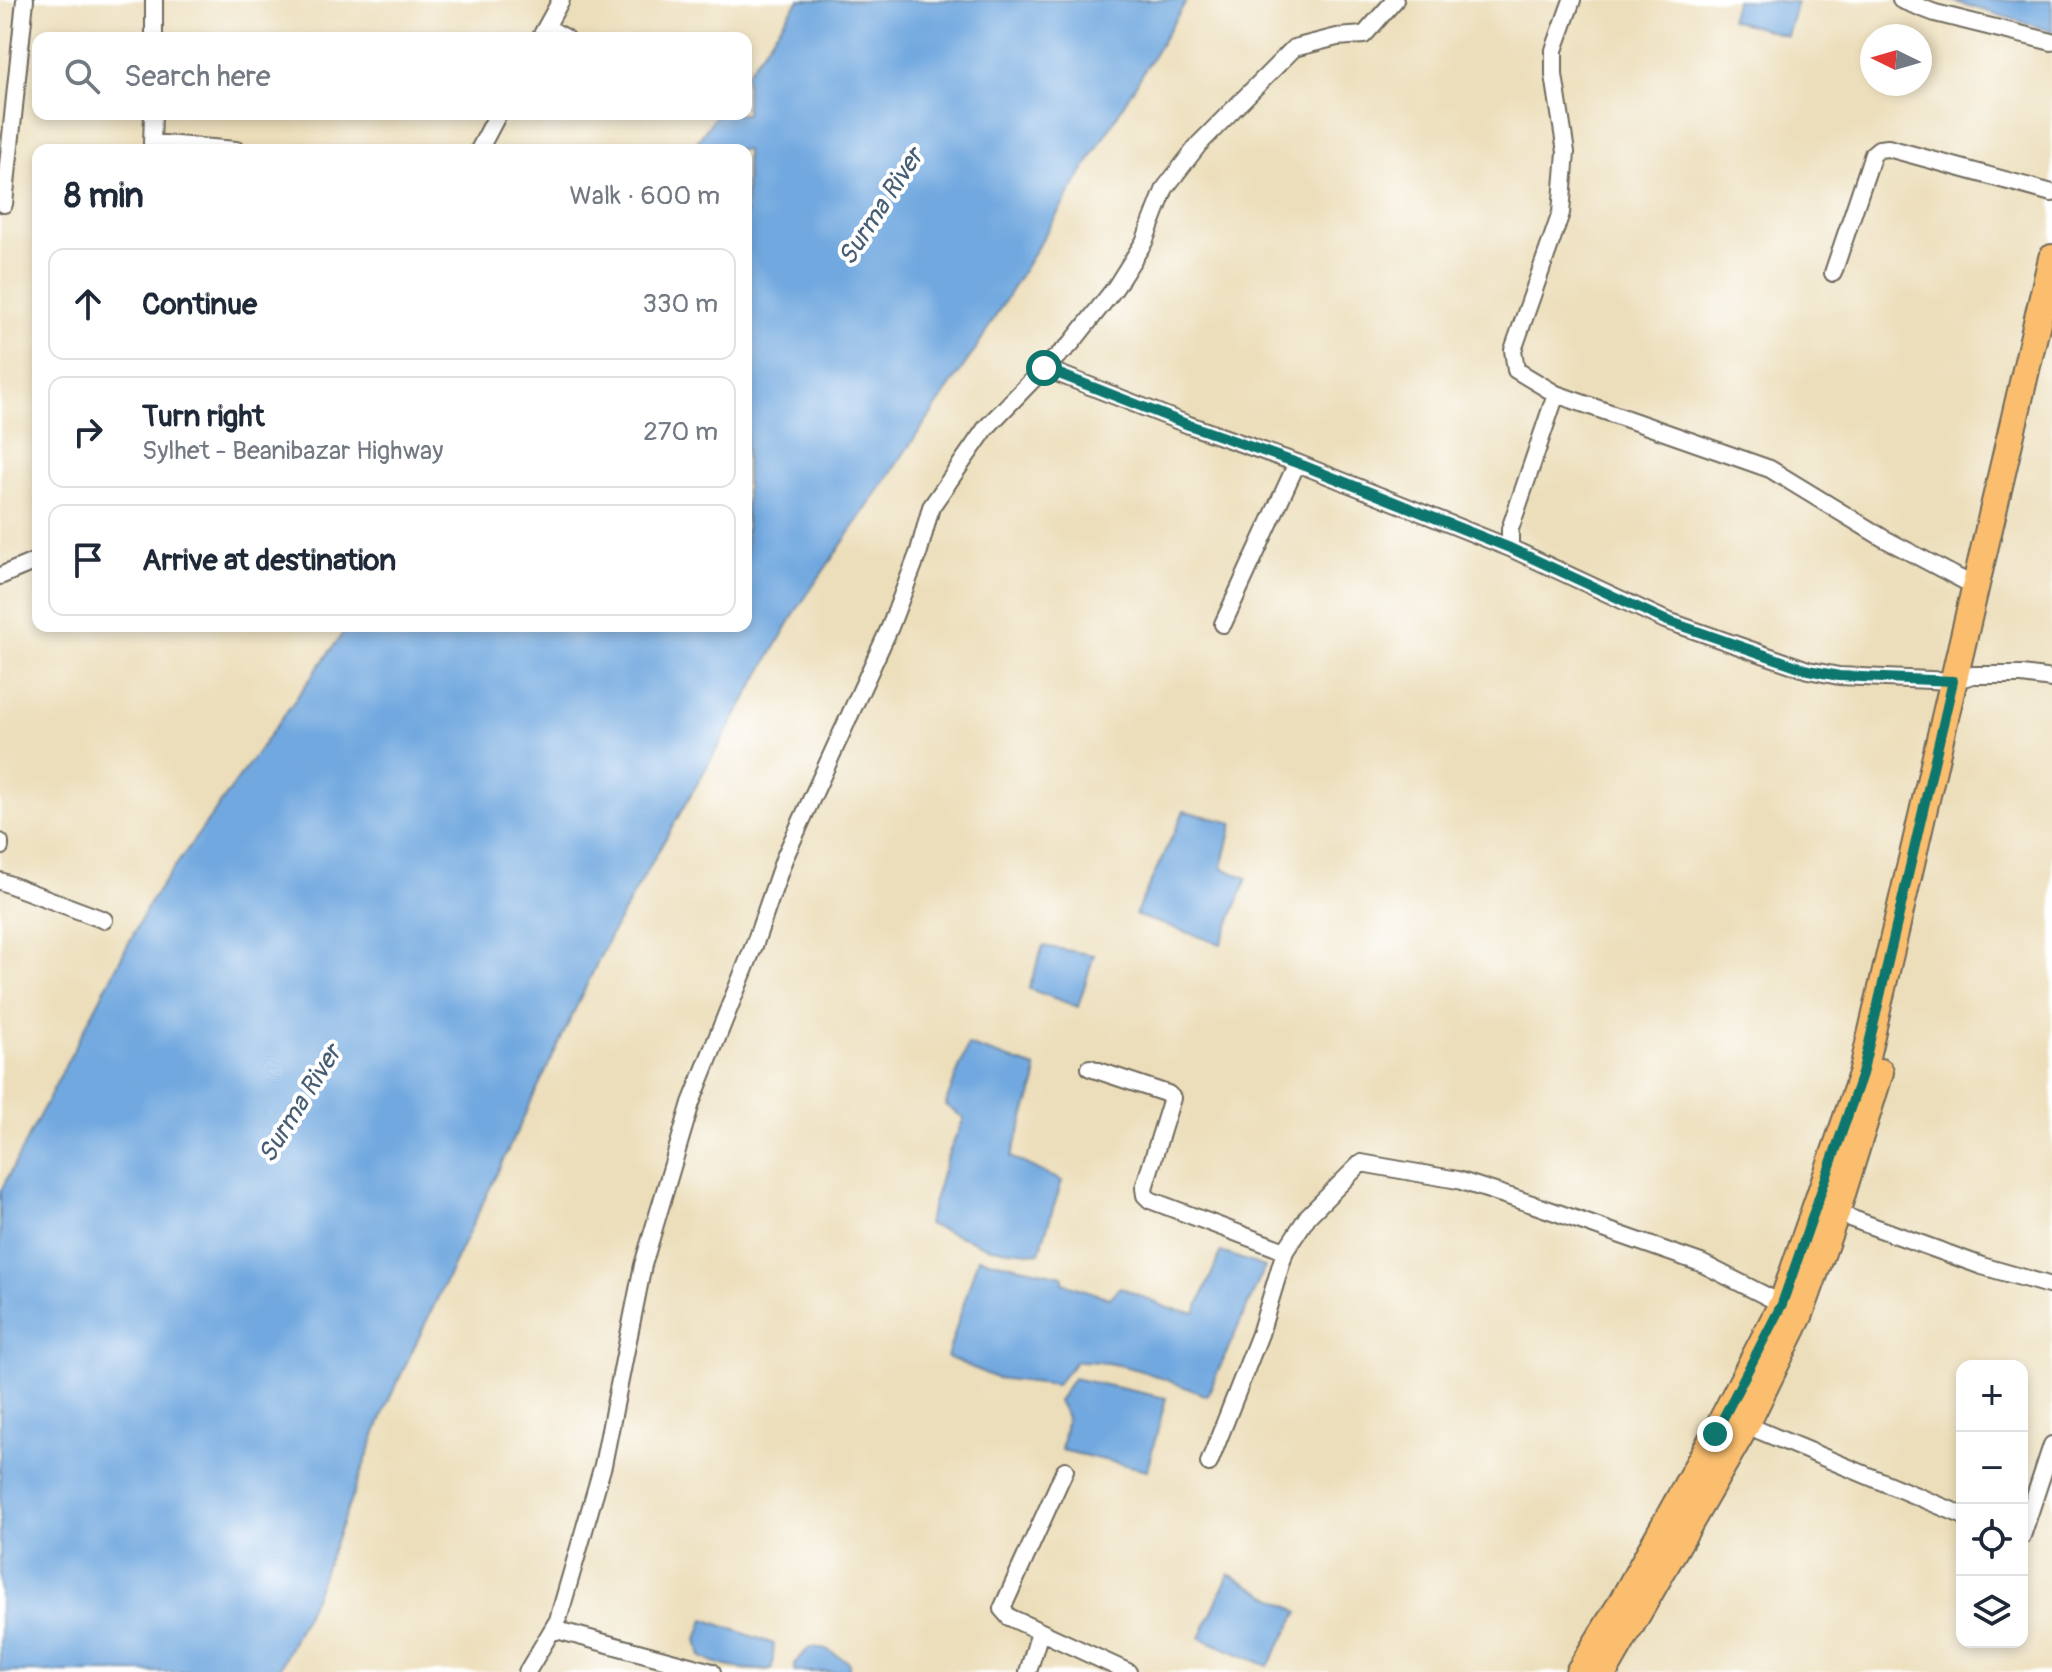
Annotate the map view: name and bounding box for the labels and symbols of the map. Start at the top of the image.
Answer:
north arrow [1860,24,1932,96]
water label: Surma River [831,140,933,271]
route start [1026,350,1062,386]
water label: Surma River [251,1036,351,1169]
route end [1697,1416,1733,1452]

